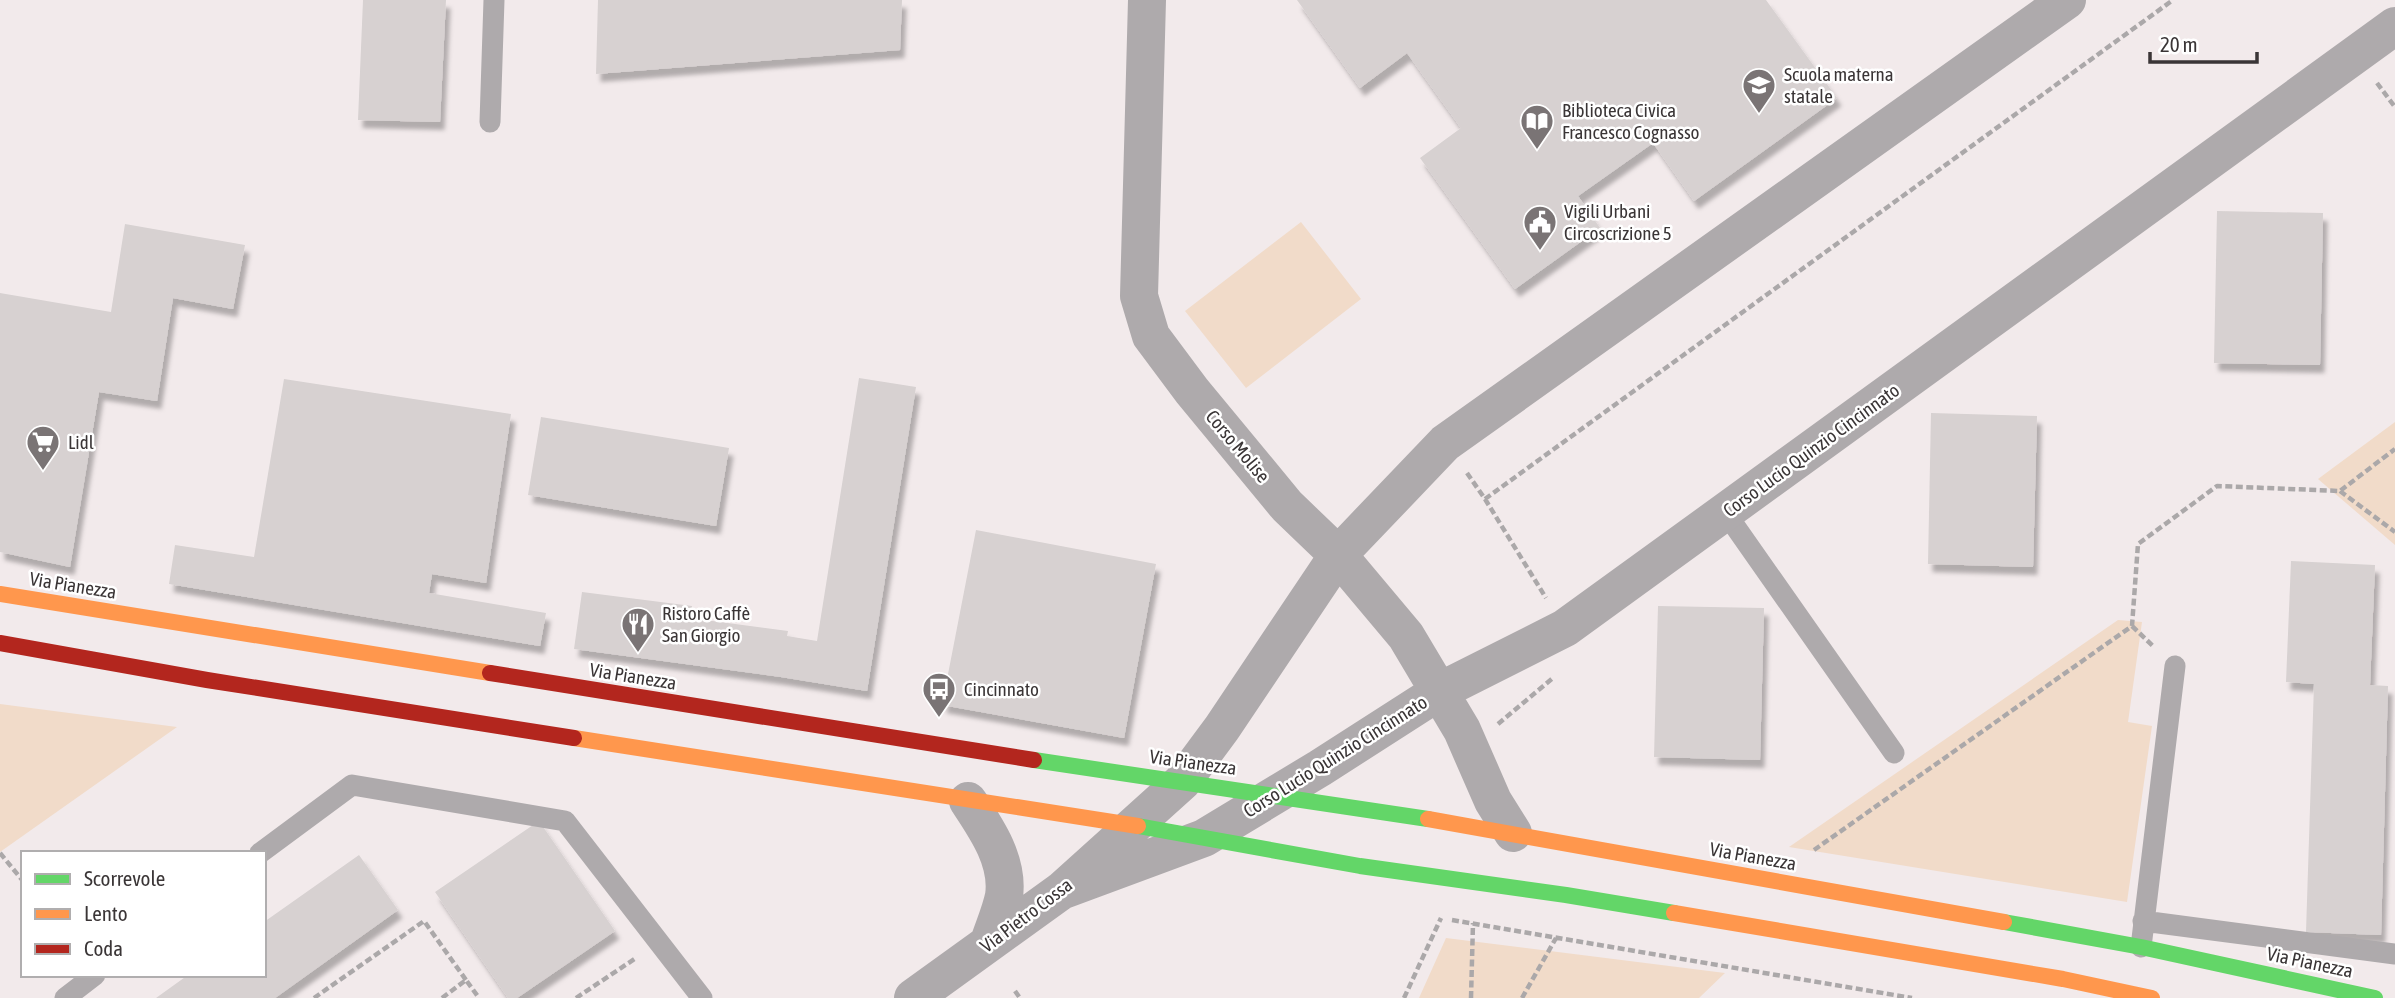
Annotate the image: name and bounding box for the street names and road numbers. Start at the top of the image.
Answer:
street label: Corso Lucio Quinzio Cincinnato [1719,379,1903,521]
street label: Corso Molise [1201,405,1275,487]
street label: Via Pianezza [28,567,118,603]
street label: Via Pianezza [588,658,678,694]
street label: Corso Lucio Quinzio Cincinnato [1239,690,1431,822]
street label: Via Pianezza [1148,745,1238,779]
street label: Via Pianezza [1708,838,1798,874]
street label: Via Pietro Cossa [976,873,1076,957]
street label: Via Pianezza [2265,942,2355,982]

